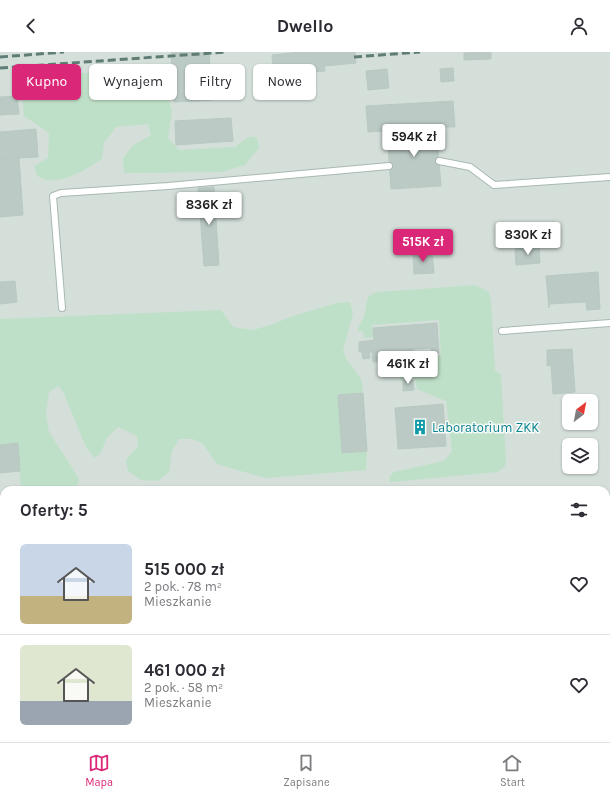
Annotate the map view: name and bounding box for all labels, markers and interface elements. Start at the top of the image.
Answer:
icon: back [20,15,42,37]
text: Dwello [277,15,333,37]
icon: person [568,15,590,37]
chip: Kupno [12,64,81,100]
chip: Wynajem [89,64,177,100]
chip: Filtry [185,64,245,100]
chip: Nowe [253,64,316,100]
pin: 594K zł [377,124,451,158]
text: 594K zł [391,129,437,144]
pin: 836K zł [172,192,246,226]
text: 836K zł [186,197,232,212]
pin: 830K zł [491,222,565,256]
text: 830K zł [505,227,551,242]
pin: 515K zł [386,229,460,263]
text: 515K zł [402,234,444,249]
pin: 461K zł [371,351,445,385]
text: 461K zł [387,356,429,371]
north arrow [562,394,598,430]
map controls [562,394,598,474]
building icon: Laboratorium ZKK [411,418,429,436]
place label: Laboratorium ZKK [432,420,539,435]
button: layers [562,438,598,474]
icon: filters [568,499,590,521]
text: Oferty: 5 [20,500,88,520]
text: 515 000 zł [144,559,224,579]
icon: home [52,560,100,608]
icon: heart [568,573,590,595]
text: 2 pok. · 78 m² [144,579,222,594]
text: Mieszkanie [144,594,211,609]
text: 461 000 zł [144,660,225,680]
icon: home [52,661,100,709]
icon: heart [568,674,590,696]
text: 2 pok. · 58 m² [144,680,223,695]
text: Mieszkanie [144,695,211,710]
tab: Mapa [85,752,113,789]
tab: Zapisane [283,752,330,789]
tab: Start [500,752,525,789]

